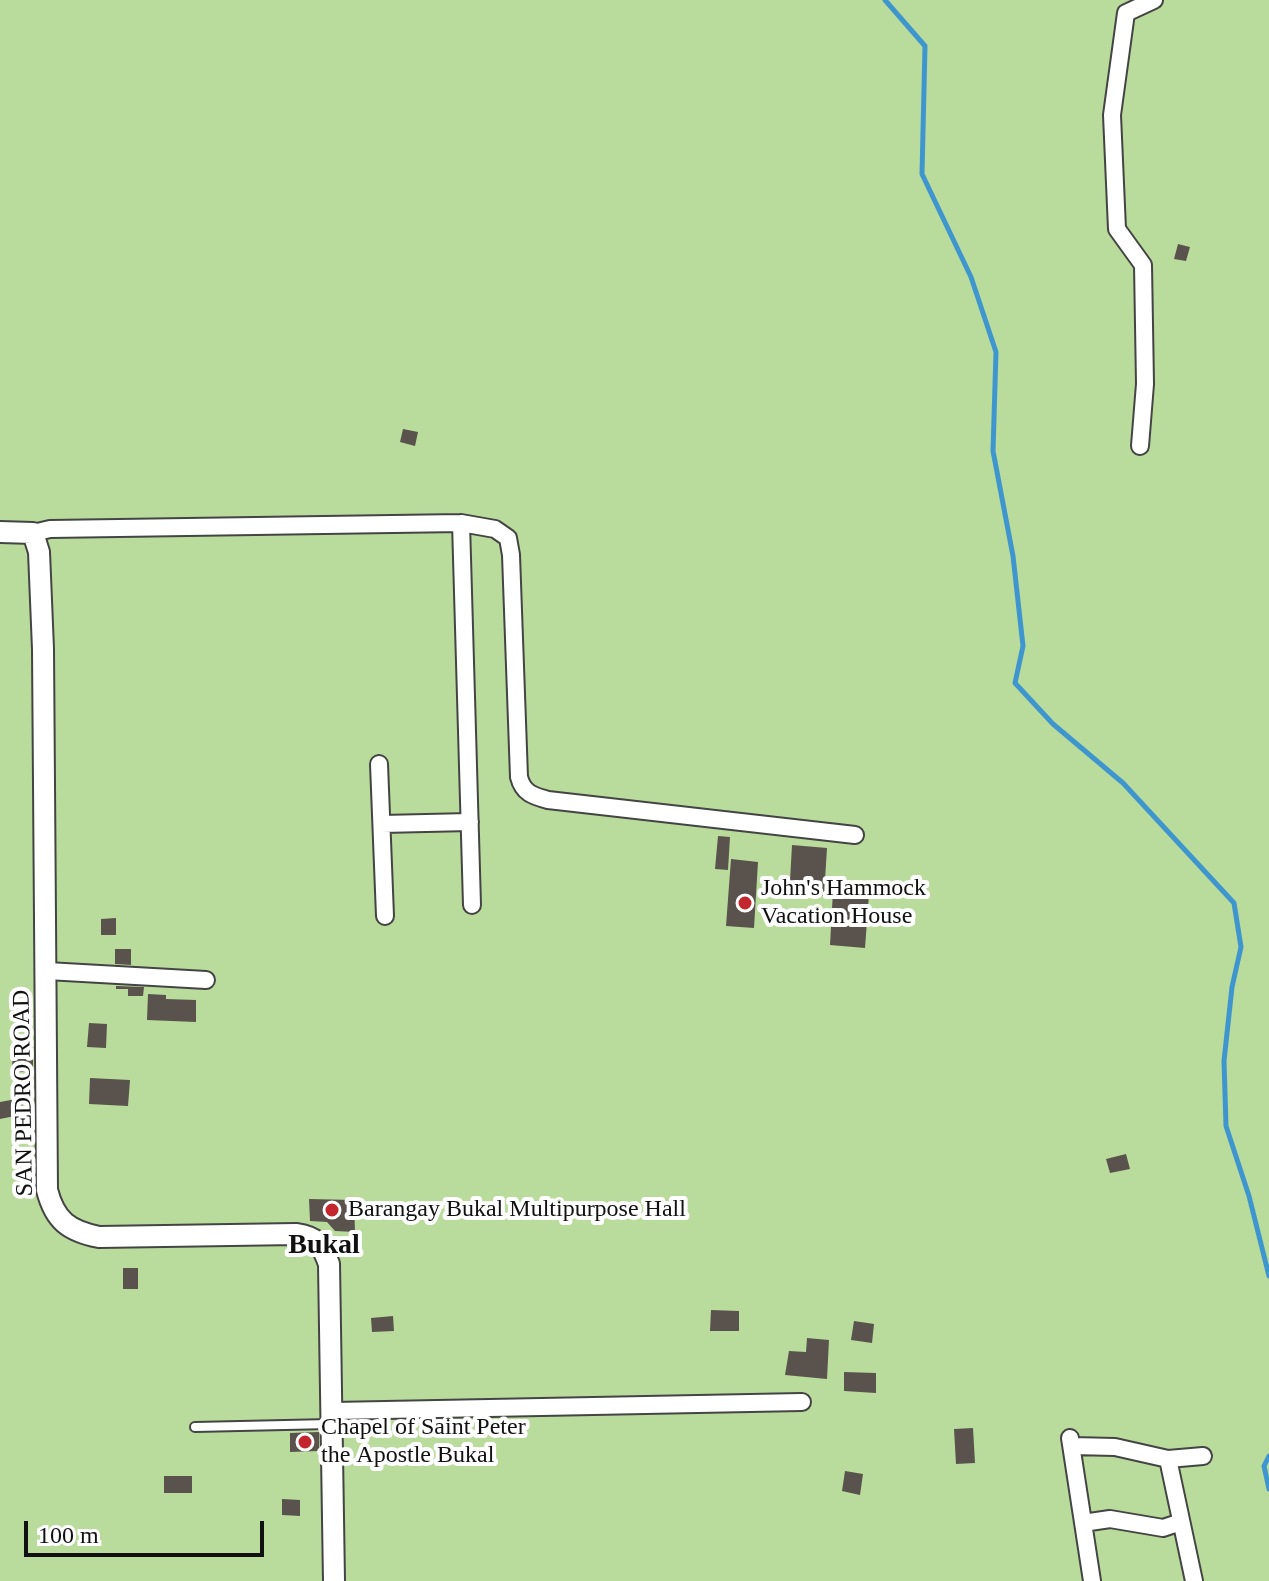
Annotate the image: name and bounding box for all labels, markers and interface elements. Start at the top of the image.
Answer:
place label: John's Hammock Vacation House [761,875,926,931]
marker: John's Hammock Vacation House [736,894,754,912]
street label: SAN PEDRO ROAD [8,989,40,1197]
place label: Barangay Bukal Multipurpose Hall [348,1196,686,1224]
marker: Barangay Bukal Multipurpose Hall [323,1201,341,1219]
district label: Bukal [288,1229,360,1263]
place label: Chapel of Saint Peter the Apostle Bukal [321,1414,526,1470]
marker: Chapel of Saint Peter the Apostle Bukal [296,1433,314,1451]
scale bar [28,1505,268,1555]
text: 100 m [38,1522,99,1548]

